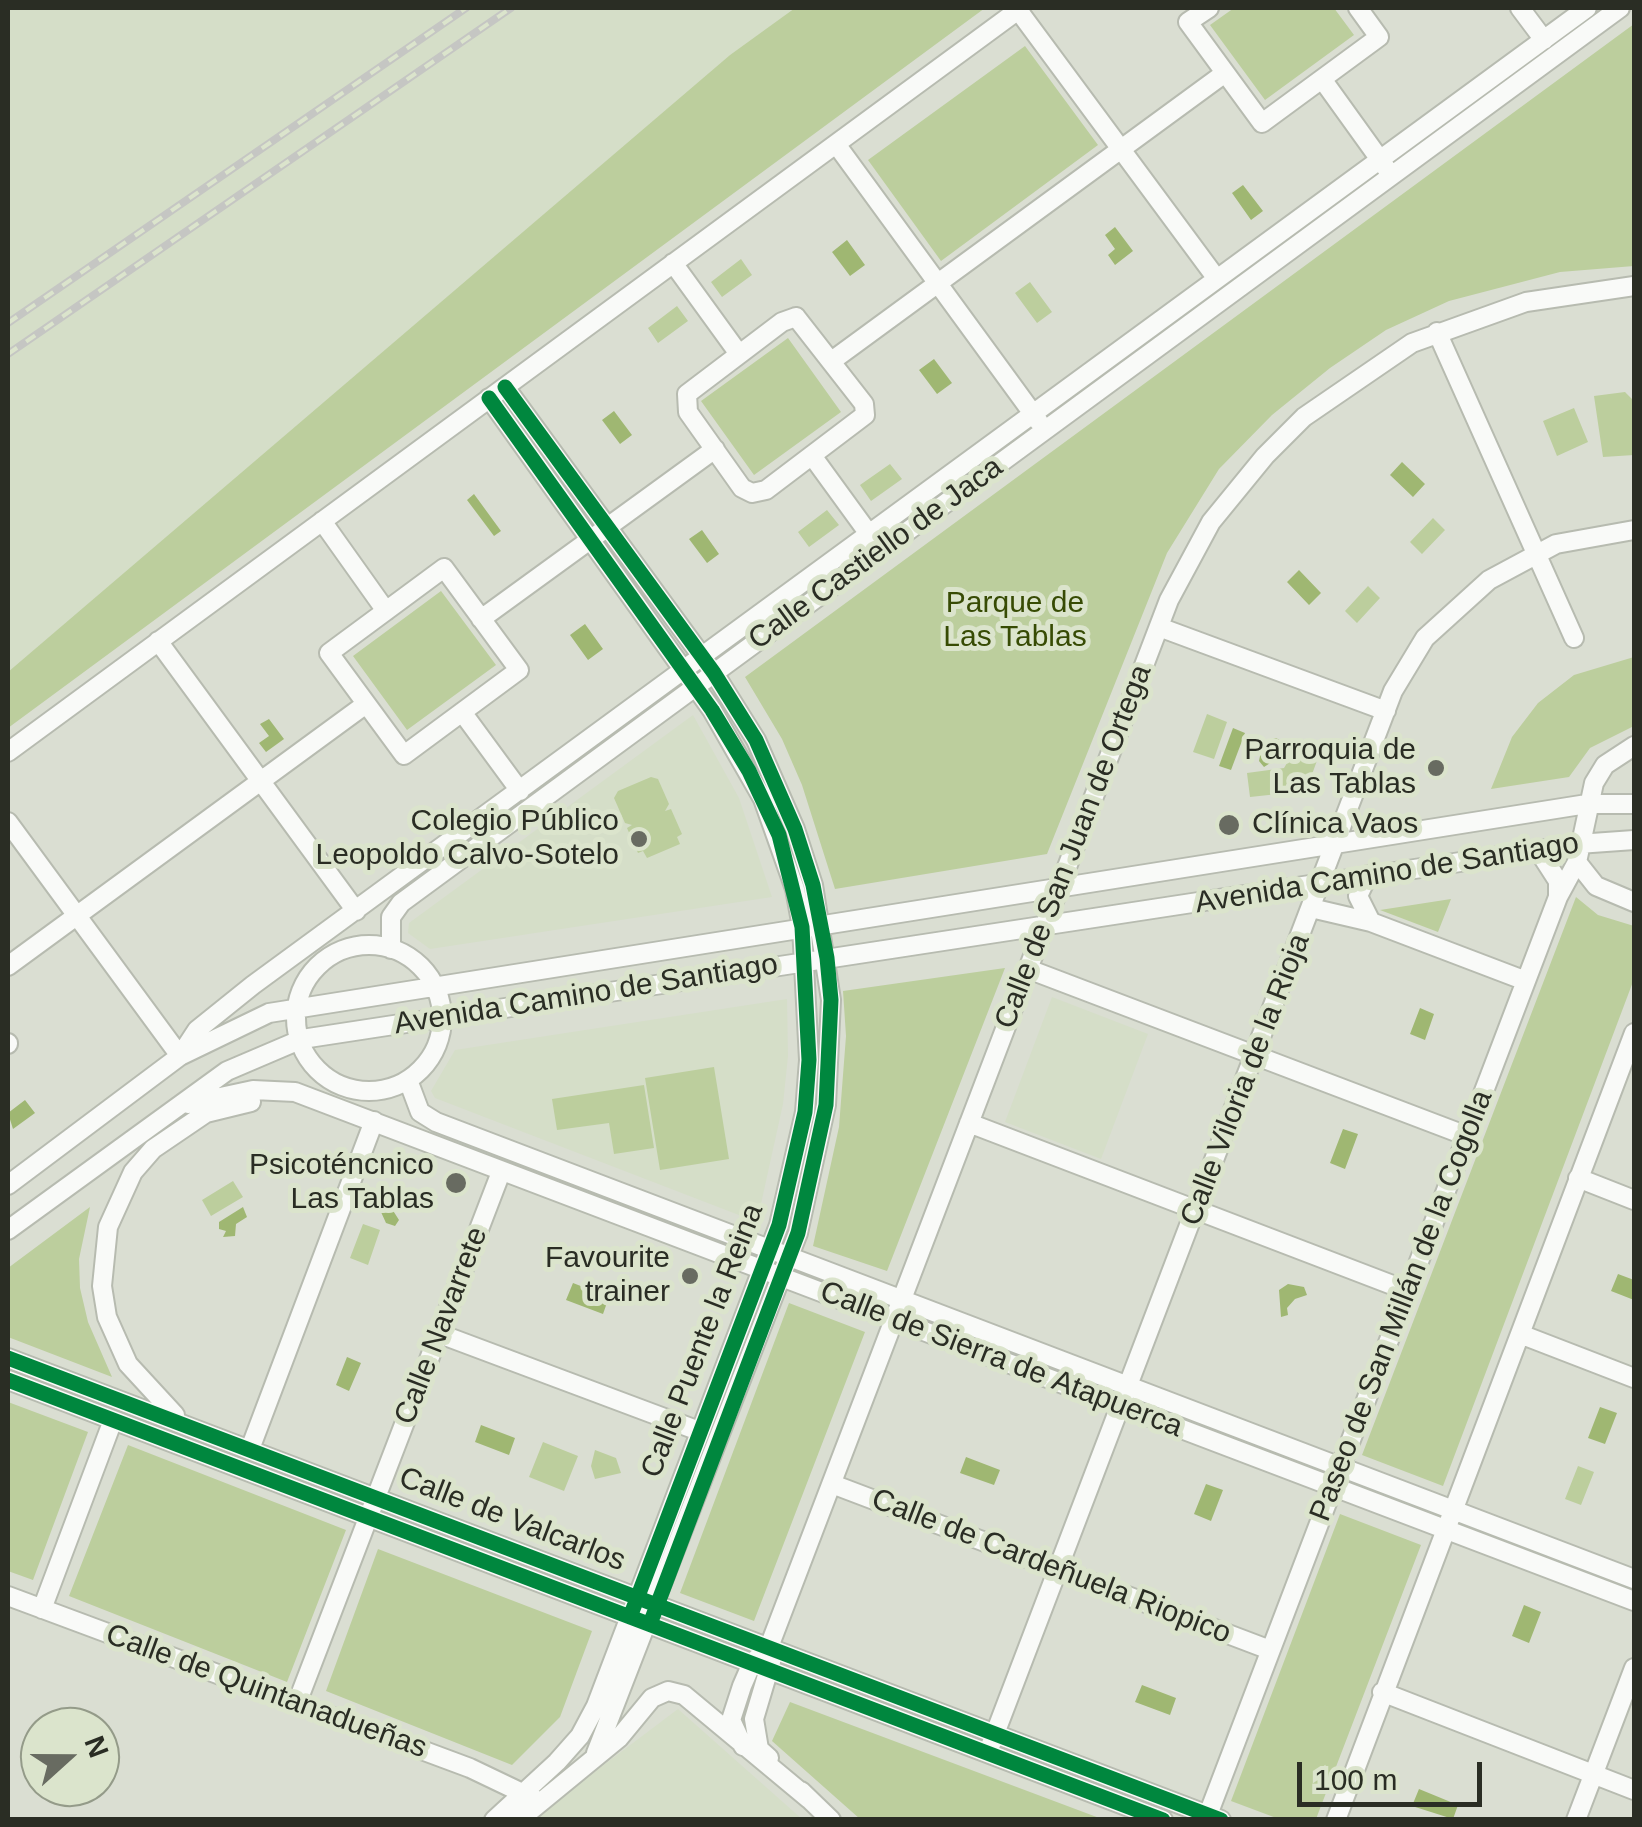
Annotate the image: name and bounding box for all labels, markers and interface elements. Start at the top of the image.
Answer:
street label: Calle Castiello de Jaca [742,450,1010,658]
park label: Parque de Las Tablas [943,586,1087,656]
street label: Calle de San Juan de Ortega [988,660,1160,1034]
place label: Parroquia de Las Tablas [1244,733,1416,804]
marker: Parroquia de Las Tablas [1425,757,1447,779]
place label: Colegio Público Leopoldo Calvo-Sotelo [315,804,619,874]
place label: Clínica Vaos [1252,807,1418,843]
marker: Clínica Vaos [1216,812,1242,838]
street label: Avenida Camino de Santiago [1193,826,1581,922]
marker: Colegio Público Leopoldo Calvo-Sotelo [628,828,650,850]
street label: Calle Viloria de la Rioja [1174,929,1318,1231]
street label: Avenida Camino de Santiago [392,947,780,1043]
street label: Paseo de San Millán de la Cogolla [1303,1085,1501,1527]
place label: Psicoténcnico Las Tablas [249,1148,434,1218]
marker: Psicoténcnico Las Tablas [443,1170,469,1196]
street label: Calle Puente la Reina [634,1199,772,1483]
street label: Calle Navarrete [388,1222,496,1430]
place label: Favourite trainer [545,1241,670,1312]
marker: Favourite trainer [679,1265,701,1287]
street label: Calle de Sierra de Atapuerca [815,1274,1187,1446]
street label: Calle de Valcarlos [394,1460,630,1580]
street label: Calle de Cardeñuela Riopico [866,1482,1236,1652]
street label: Calle de Quintanadueñas [101,1617,431,1767]
north arrow [20,1707,120,1807]
text: N [79,1732,115,1762]
scale bar [1302,1742,1487,1804]
text: 100 m [1314,1763,1397,1796]

